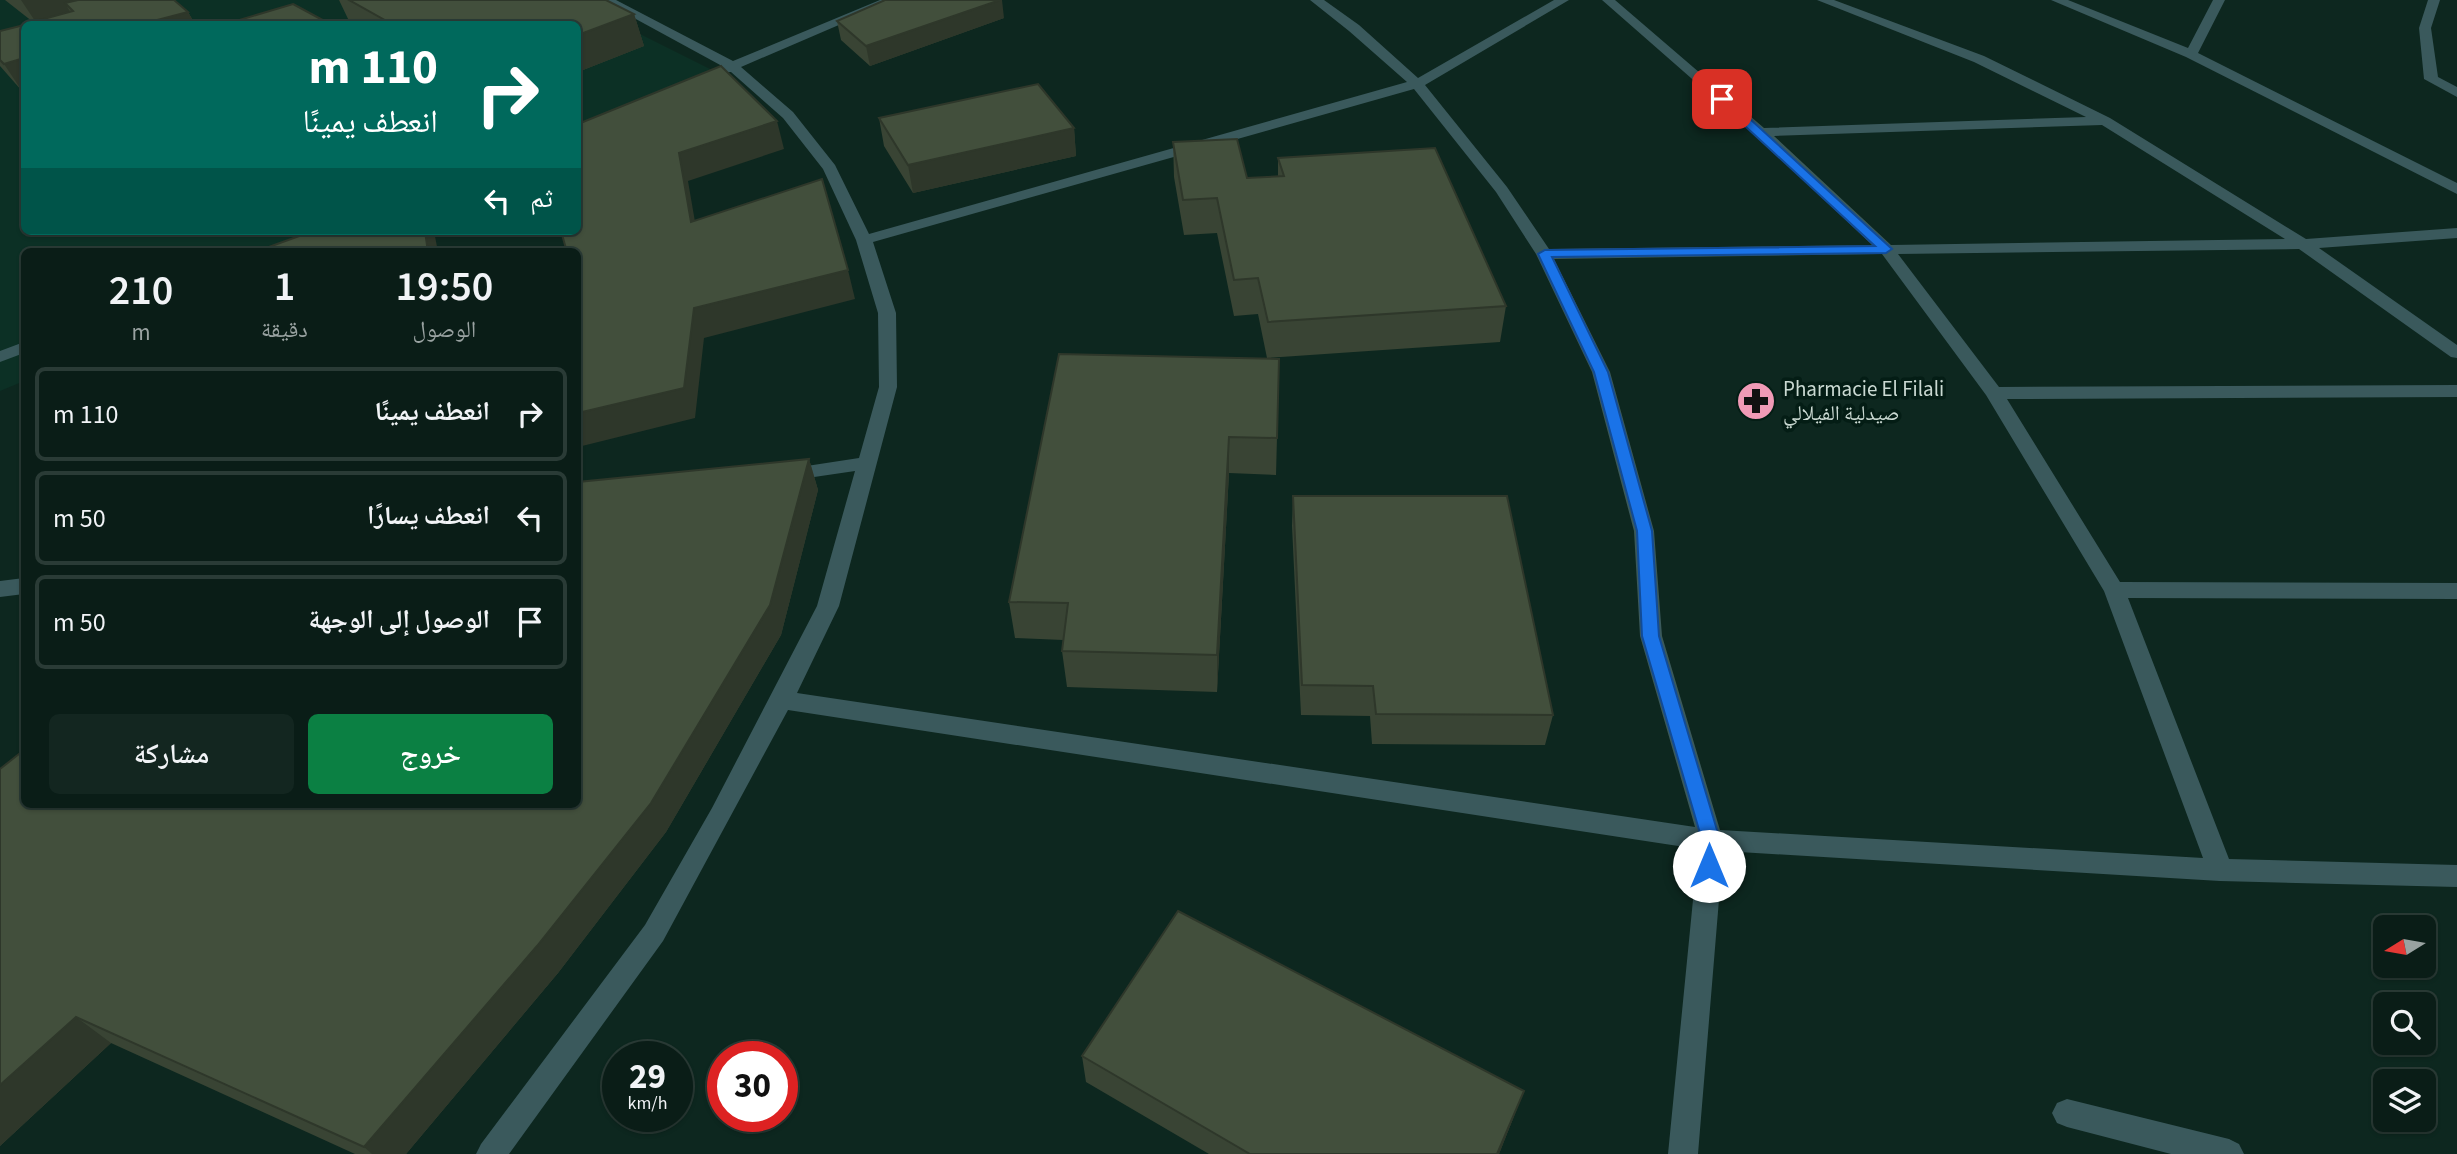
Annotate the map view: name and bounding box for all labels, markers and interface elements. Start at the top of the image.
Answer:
text: 110 m [309,33,438,103]
icon: right [462,49,553,140]
pin [1692,69,1752,129]
icon: arrive [1703,80,1741,118]
text: انعطف يمينًا [303,99,438,145]
text: ثم [530,180,553,217]
icon: left [478,182,516,220]
text: 1 [274,257,295,317]
text: 19:50 [396,257,493,317]
text: 210 [109,261,173,321]
text: دقيقة [261,313,308,346]
text: الوصول [413,313,476,346]
text: m [132,316,151,349]
place label: Pharmacie El Filali صيدلية الفيلالي [1783,374,1944,429]
pharmacy icon: Pharmacie El Filali صيدلية الفيلالي [1735,380,1777,422]
text: انعطف يمينًا [375,393,490,430]
icon: right [511,395,549,433]
text: 110 m [53,396,119,433]
text: انعطف يسارًا [367,497,490,534]
icon: left [511,499,549,537]
text: 50 m [53,500,106,537]
text: الوصول إلى الوجهة [309,601,490,638]
icon: arrive [511,603,549,641]
text: 50 m [53,604,106,641]
button: مشاركة [49,714,294,794]
button: خروج [308,714,553,794]
position arrow [1672,829,1746,903]
north arrow [2373,915,2436,978]
map controls [2373,915,2436,1132]
button: search [2373,992,2436,1055]
speed limit sign: 30 [707,1041,798,1132]
text: 29 [629,1052,666,1102]
button: layers [2373,1069,2436,1132]
text: km/h [628,1091,667,1116]

